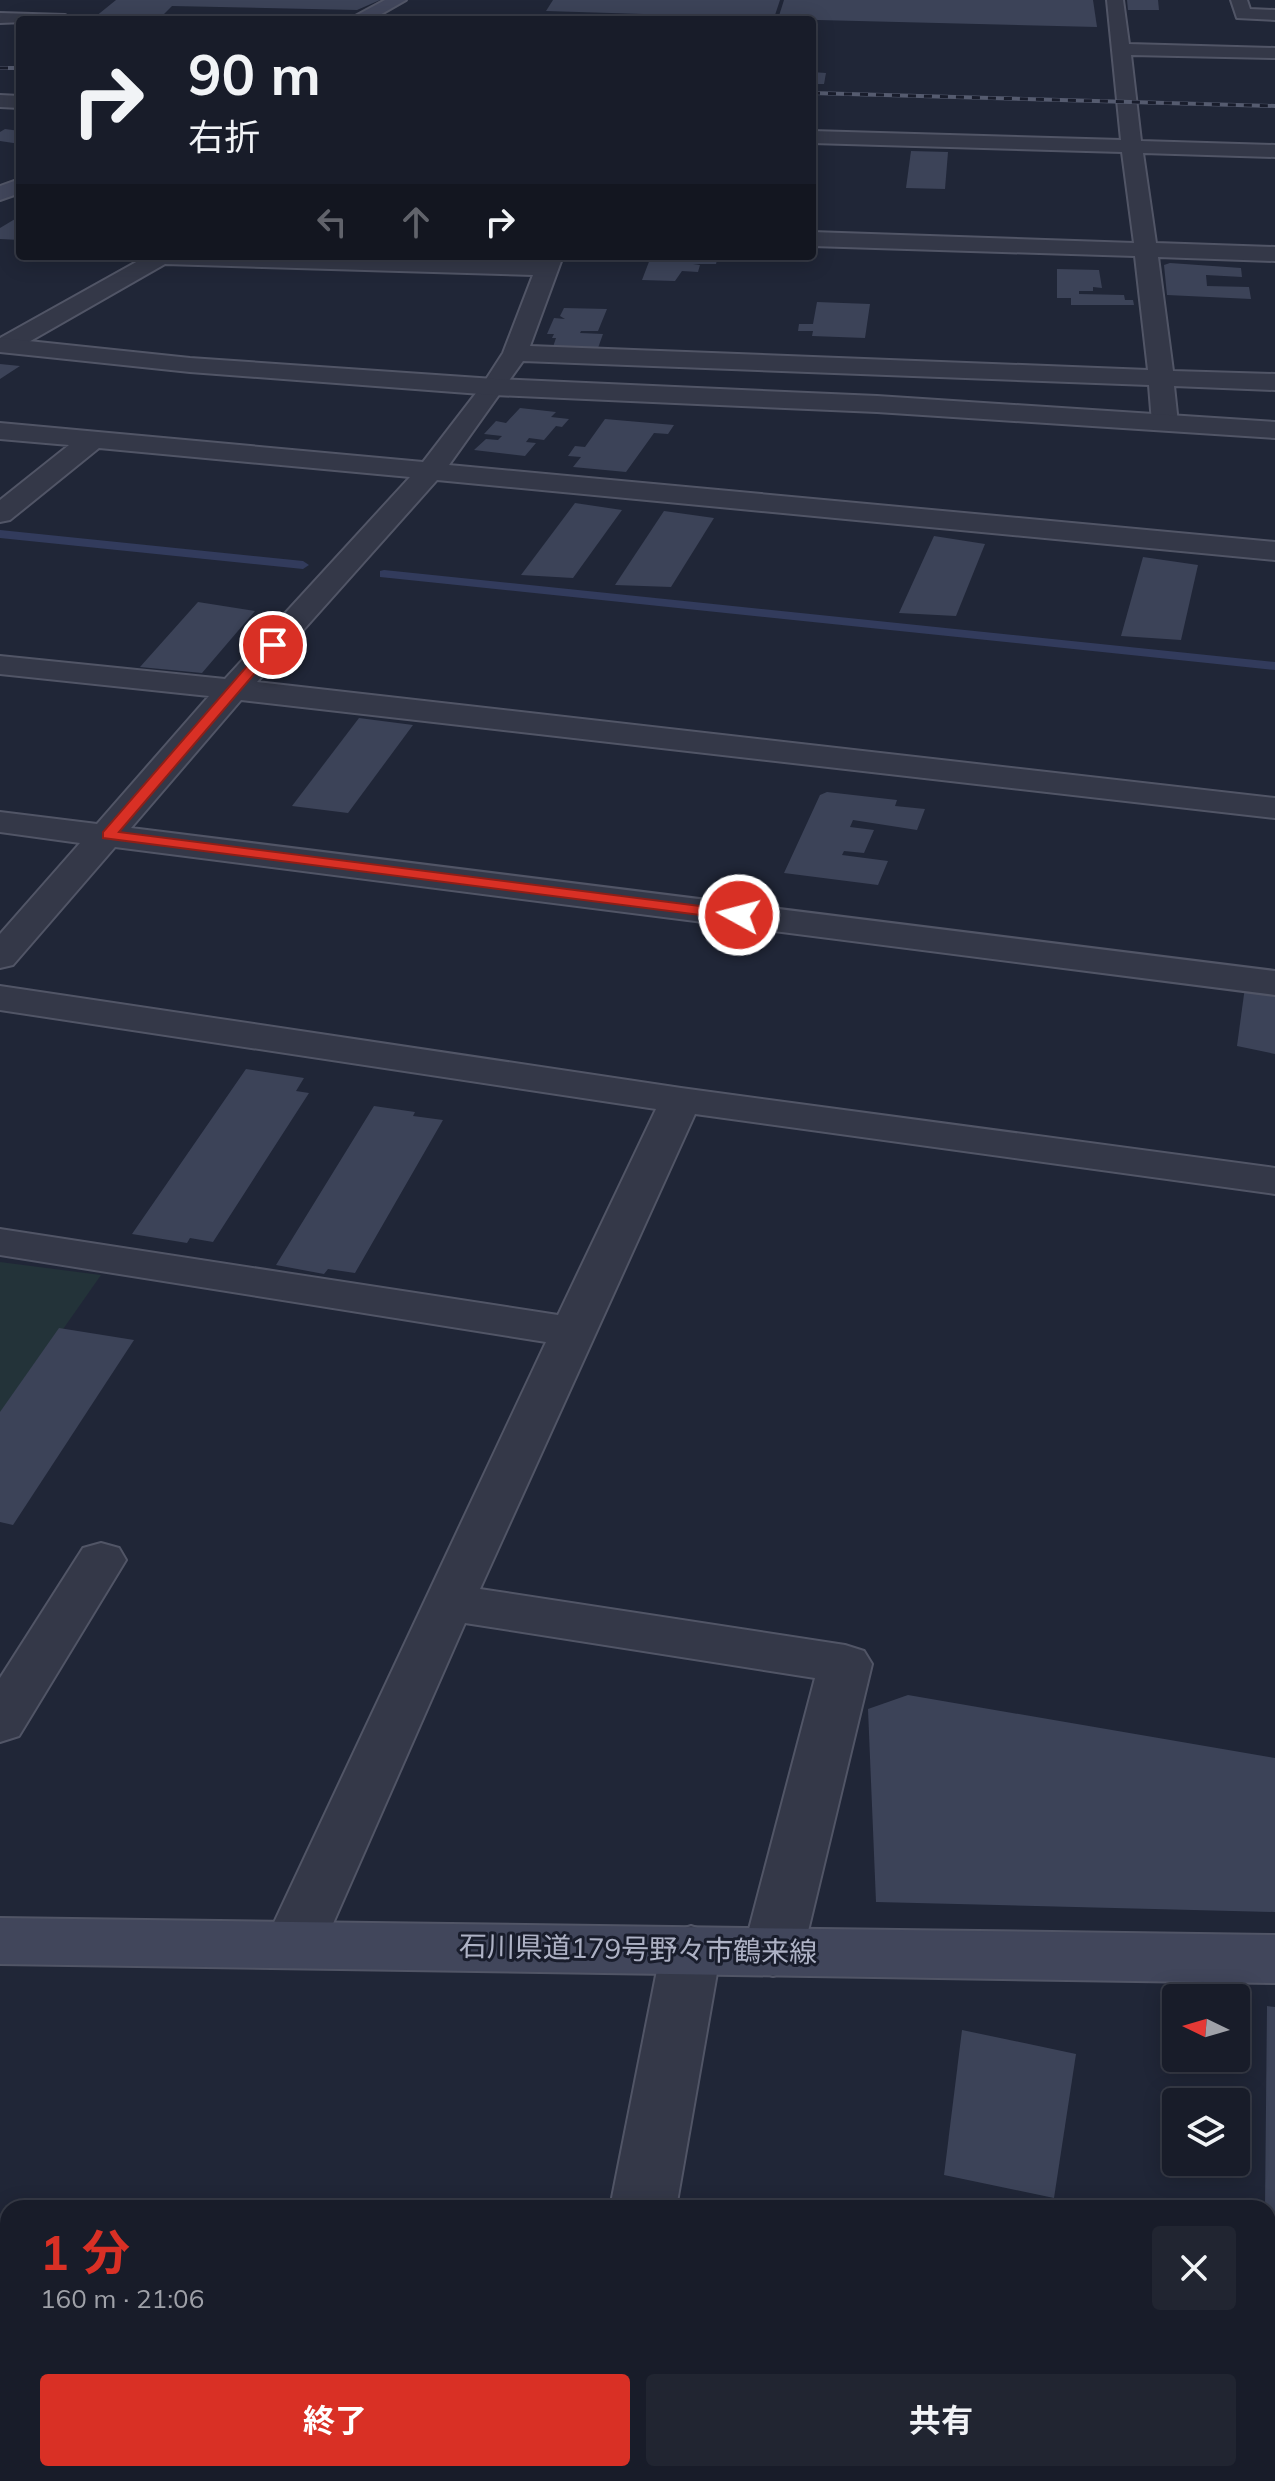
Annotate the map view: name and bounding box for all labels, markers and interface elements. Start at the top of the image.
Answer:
text: 90 m [188,39,321,109]
icon: right [56,48,160,152]
text: 右折 [188,114,260,159]
icon: left [310,200,354,244]
icon: ahead [394,200,438,244]
icon: right [478,200,522,244]
pin [239,611,307,679]
icon: arrive [251,623,295,667]
position arrow [697,873,781,957]
street label: 石川県道179号野々市鶴来線 [459,1928,817,1969]
north arrow [1162,1984,1250,2072]
map controls [1162,1984,1250,2176]
button: layers [1162,2088,1250,2176]
text: 1 分 [40,2222,130,2282]
button: close [1152,2226,1236,2310]
text: 160 m · 21:06 [40,2282,204,2315]
button: 終了 [40,2374,630,2466]
button: 共有 [646,2374,1236,2466]

